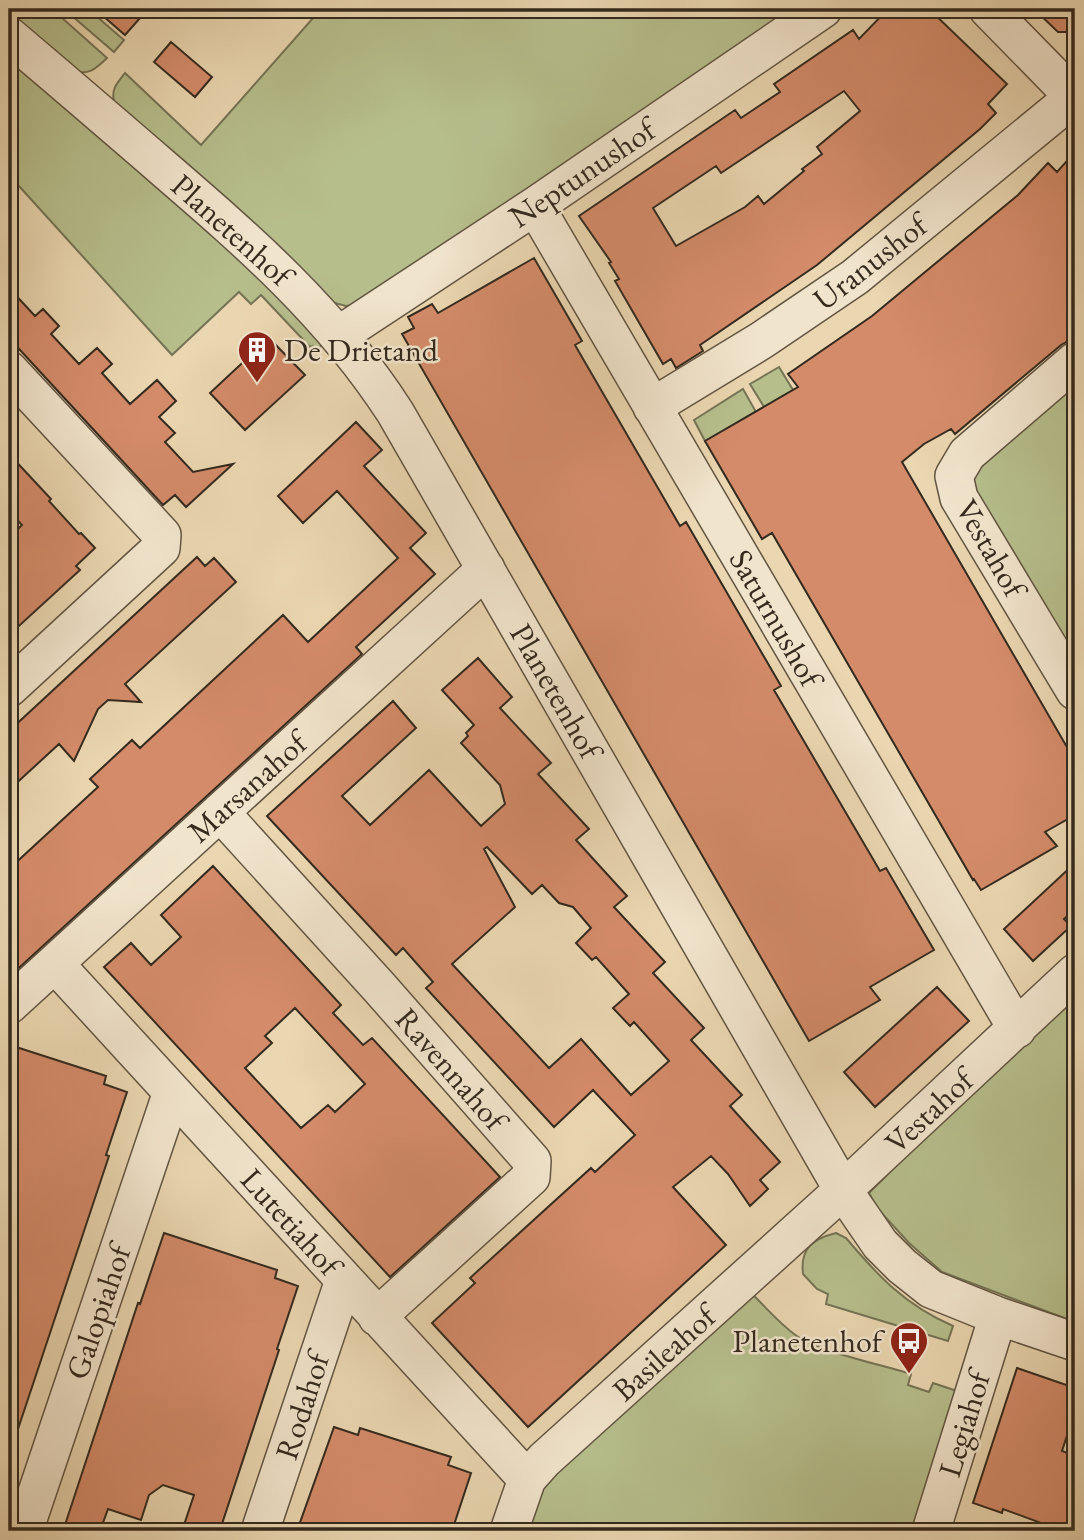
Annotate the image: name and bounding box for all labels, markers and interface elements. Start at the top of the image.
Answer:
street label: Neptunushof [501,106,667,237]
street label: Planetenhof [162,164,304,298]
street label: Uranushof [804,202,939,320]
building icon: De Drietand [236,329,278,384]
place label: De Drietand [284,329,439,371]
street label: Vestahof [946,491,1038,608]
street label: Saturnushof [720,542,834,698]
street label: Planetenhof [500,616,613,770]
street label: Marsanahof [178,720,318,852]
street label: Ravennahof [386,999,518,1142]
street label: Vestahof [876,1057,985,1163]
street label: Lutetiahof [231,1159,353,1288]
street label: Galopiahof [55,1236,142,1385]
street label: Basileahof [603,1293,727,1410]
place label: Planetenhof [733,1320,886,1362]
bus stop icon: Planetenhof [888,1320,930,1375]
street label: Rodahof [265,1344,340,1465]
street label: Legiahof [928,1362,1001,1482]

